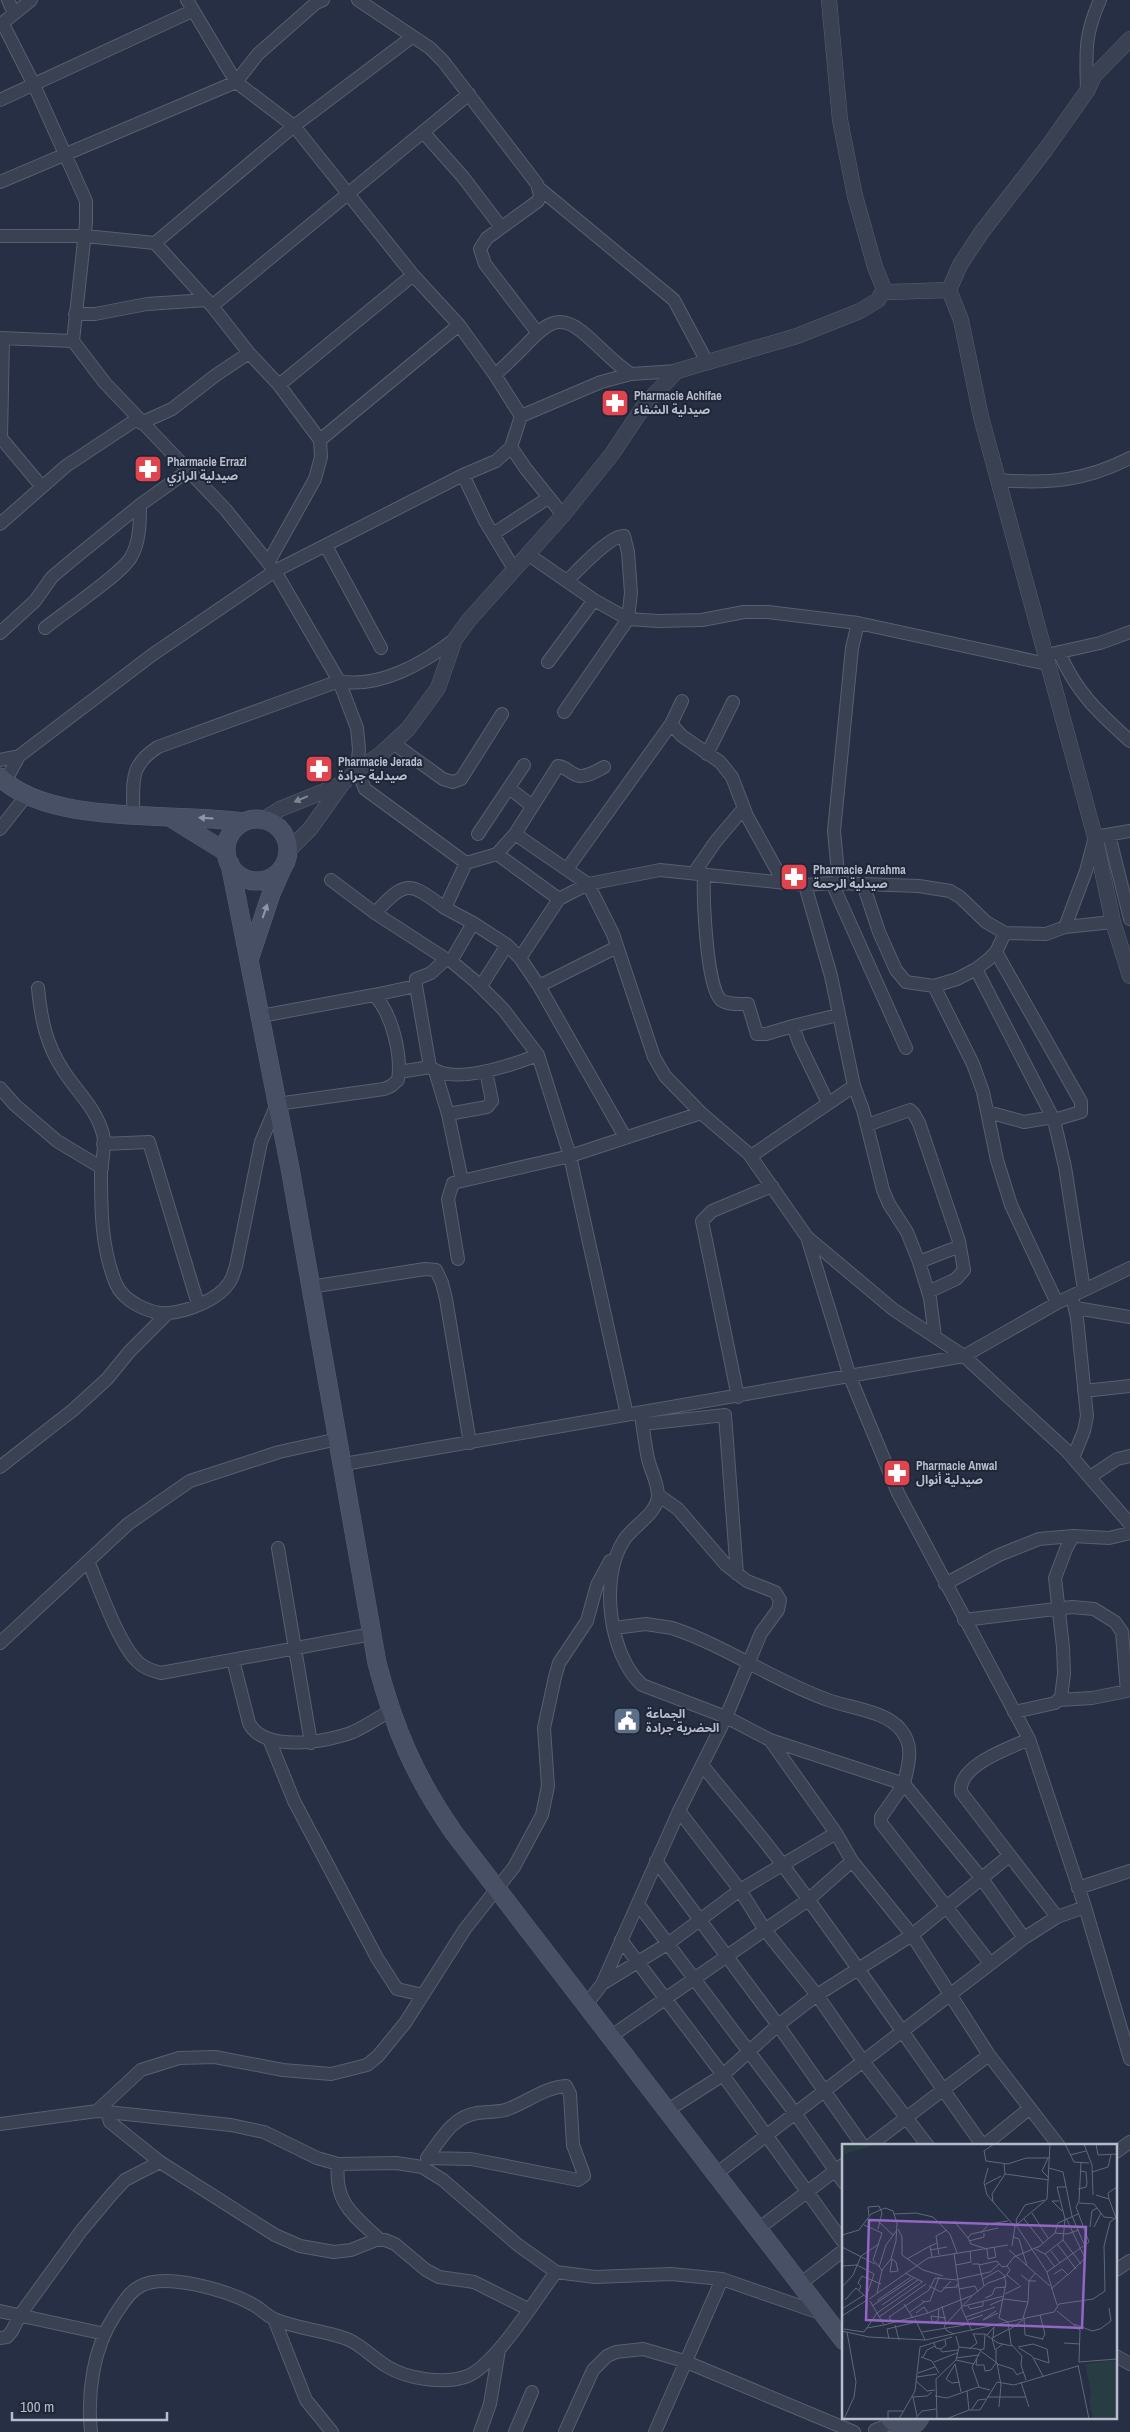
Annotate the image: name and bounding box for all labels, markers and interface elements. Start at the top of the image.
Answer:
pharmacy icon: Pharmacie Achifae صيدلية الشفاء [600,388,630,418]
place label: Pharmacie Achifae صيدلية الشفاء [634,388,722,418]
pharmacy icon: Pharmacie Errazi صيدلية الرازي [133,454,163,484]
place label: Pharmacie Errazi صيدلية الرازي [167,454,247,486]
pharmacy icon: Pharmacie Jerada صيدلية جرادة [304,754,334,784]
place label: Pharmacie Jerada صيدلية جرادة [338,754,423,784]
one-way arrow [294,796,309,804]
one-way arrow [197,813,213,821]
pharmacy icon: Pharmacie Arrahma صيدلية الرحمة [779,862,809,892]
place label: Pharmacie Arrahma صيدلية الرحمة [813,862,906,892]
one-way arrow [261,903,269,918]
pharmacy icon: Pharmacie Anwal صيدلية أنوال [882,1458,912,1488]
place label: Pharmacie Anwal صيدلية أنوال [916,1458,997,1488]
public building icon: الجماعة الحضرية جرادة [612,1706,642,1736]
place label: الجماعة الحضرية جرادة [646,1706,719,1736]
inset map [842,2144,1118,2420]
scale bar [12,2390,168,2422]
text: 100 m [20,2396,54,2417]

